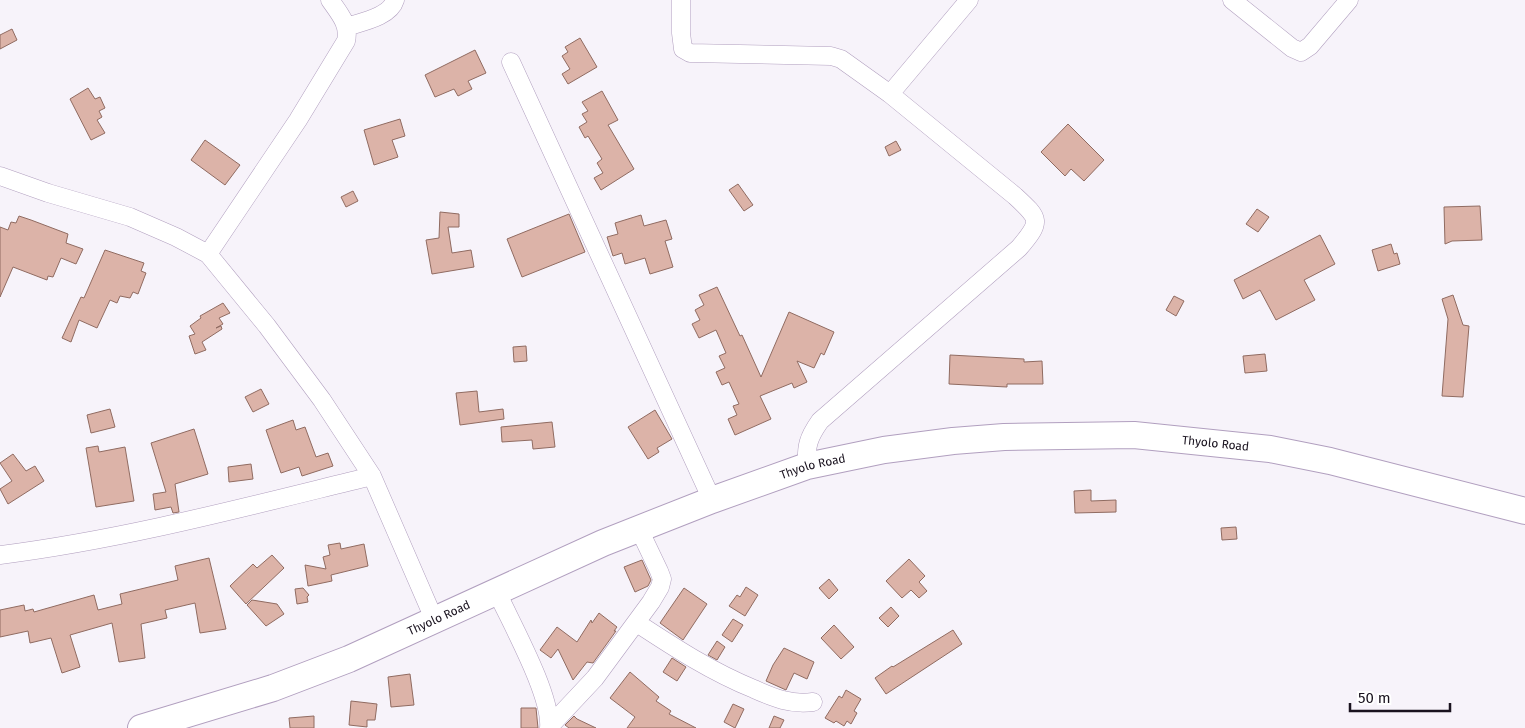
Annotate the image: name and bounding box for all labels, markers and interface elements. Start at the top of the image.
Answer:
street label: Thyolo Road [1181,433,1250,454]
street label: Thyolo Road [778,451,847,482]
street label: Thyolo Road [405,598,472,638]
scale bar [1350,680,1450,712]
text: 50 m [1358,689,1391,707]

